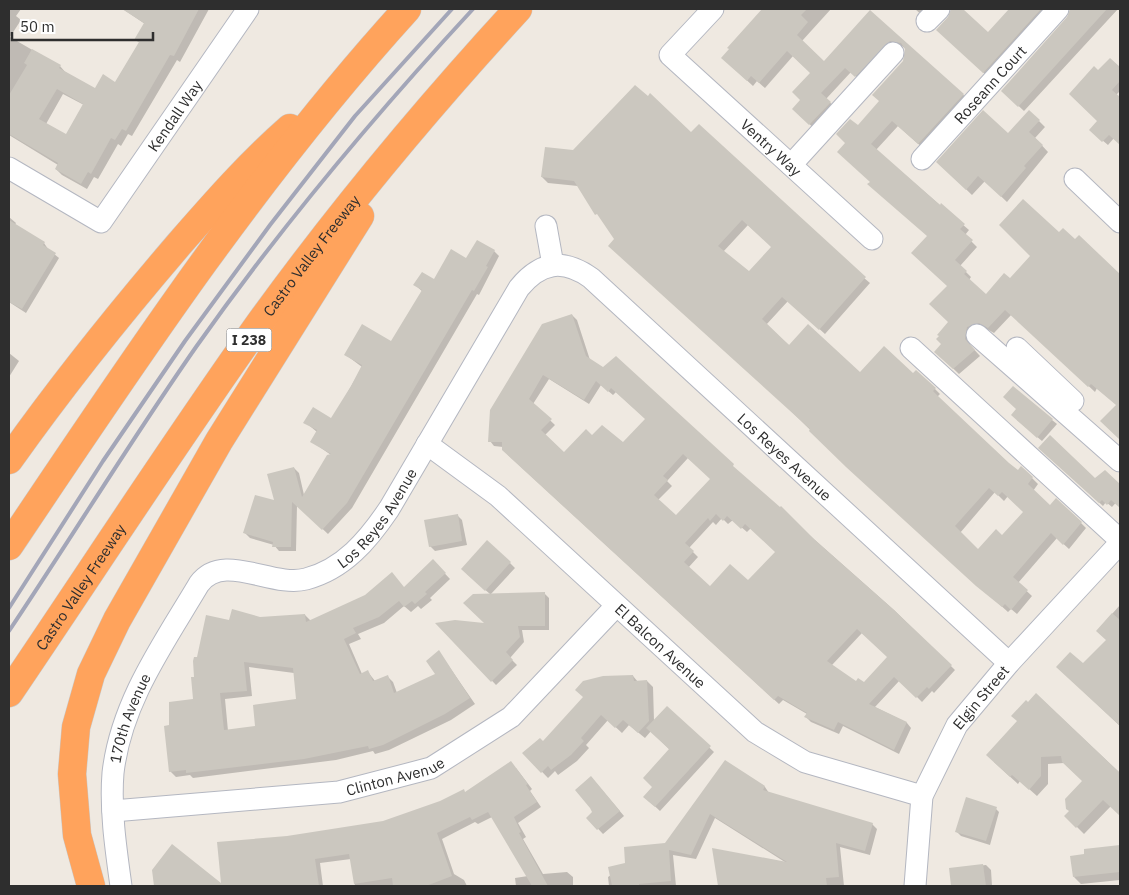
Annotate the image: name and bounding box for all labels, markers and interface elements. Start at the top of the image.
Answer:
scale bar [12,10,154,42]
text: 50 m [20,17,55,36]
street label: Roseann Court [950,41,1030,127]
street label: Kendall Way [143,76,206,155]
street label: Ventry Way [737,115,806,180]
street label: Castro Valley Freeway [259,190,364,320]
road number: I 238 [226,328,272,352]
street label: Los Reyes Avenue [734,409,836,504]
street label: Los Reyes Avenue [333,465,420,572]
street label: Castro Valley Freeway [31,519,130,654]
street label: El Balcon Avenue [611,599,710,692]
street label: Elgin Street [948,661,1013,733]
street label: 170th Avenue [105,670,154,765]
street label: Clinton Avenue [344,753,448,799]

